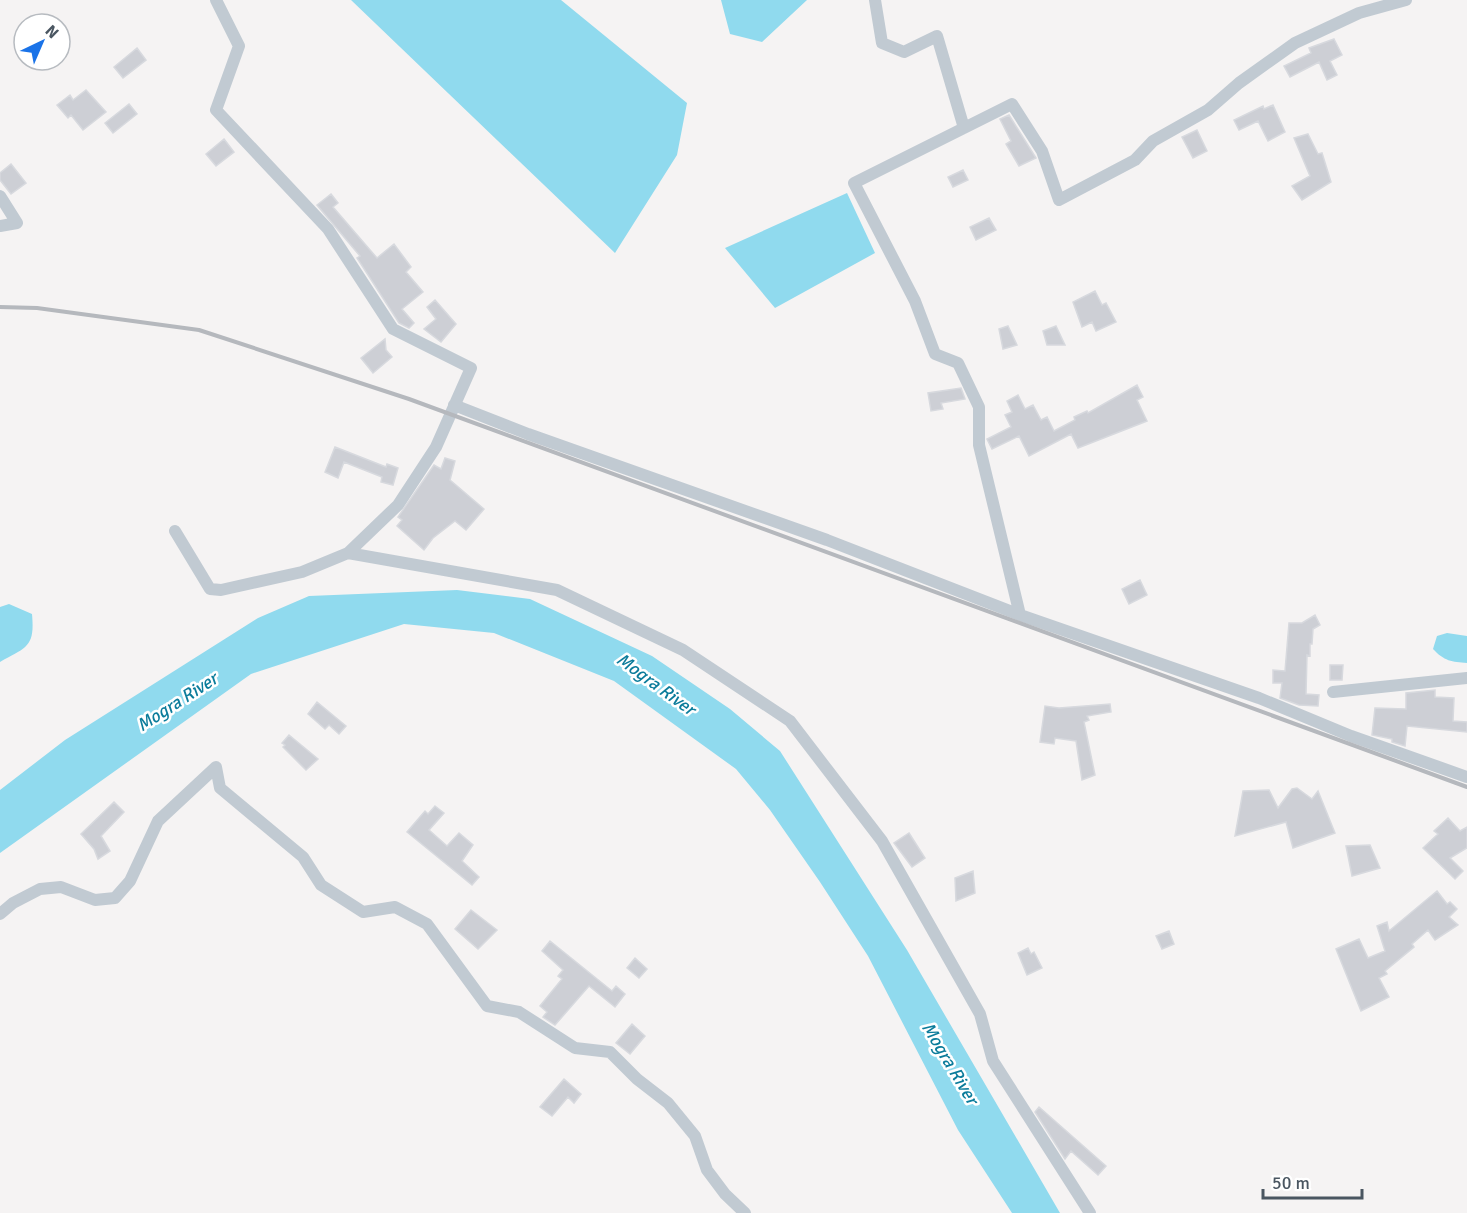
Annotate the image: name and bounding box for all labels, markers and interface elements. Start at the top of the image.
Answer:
north arrow [12,12,72,72]
text: N [41,21,63,43]
water label: Mogra River [612,648,702,721]
water label: Mogra River [132,666,224,736]
water label: Mogra River [917,1018,984,1110]
scale bar [1263,1162,1362,1200]
text: 50 m [1272,1172,1310,1194]

